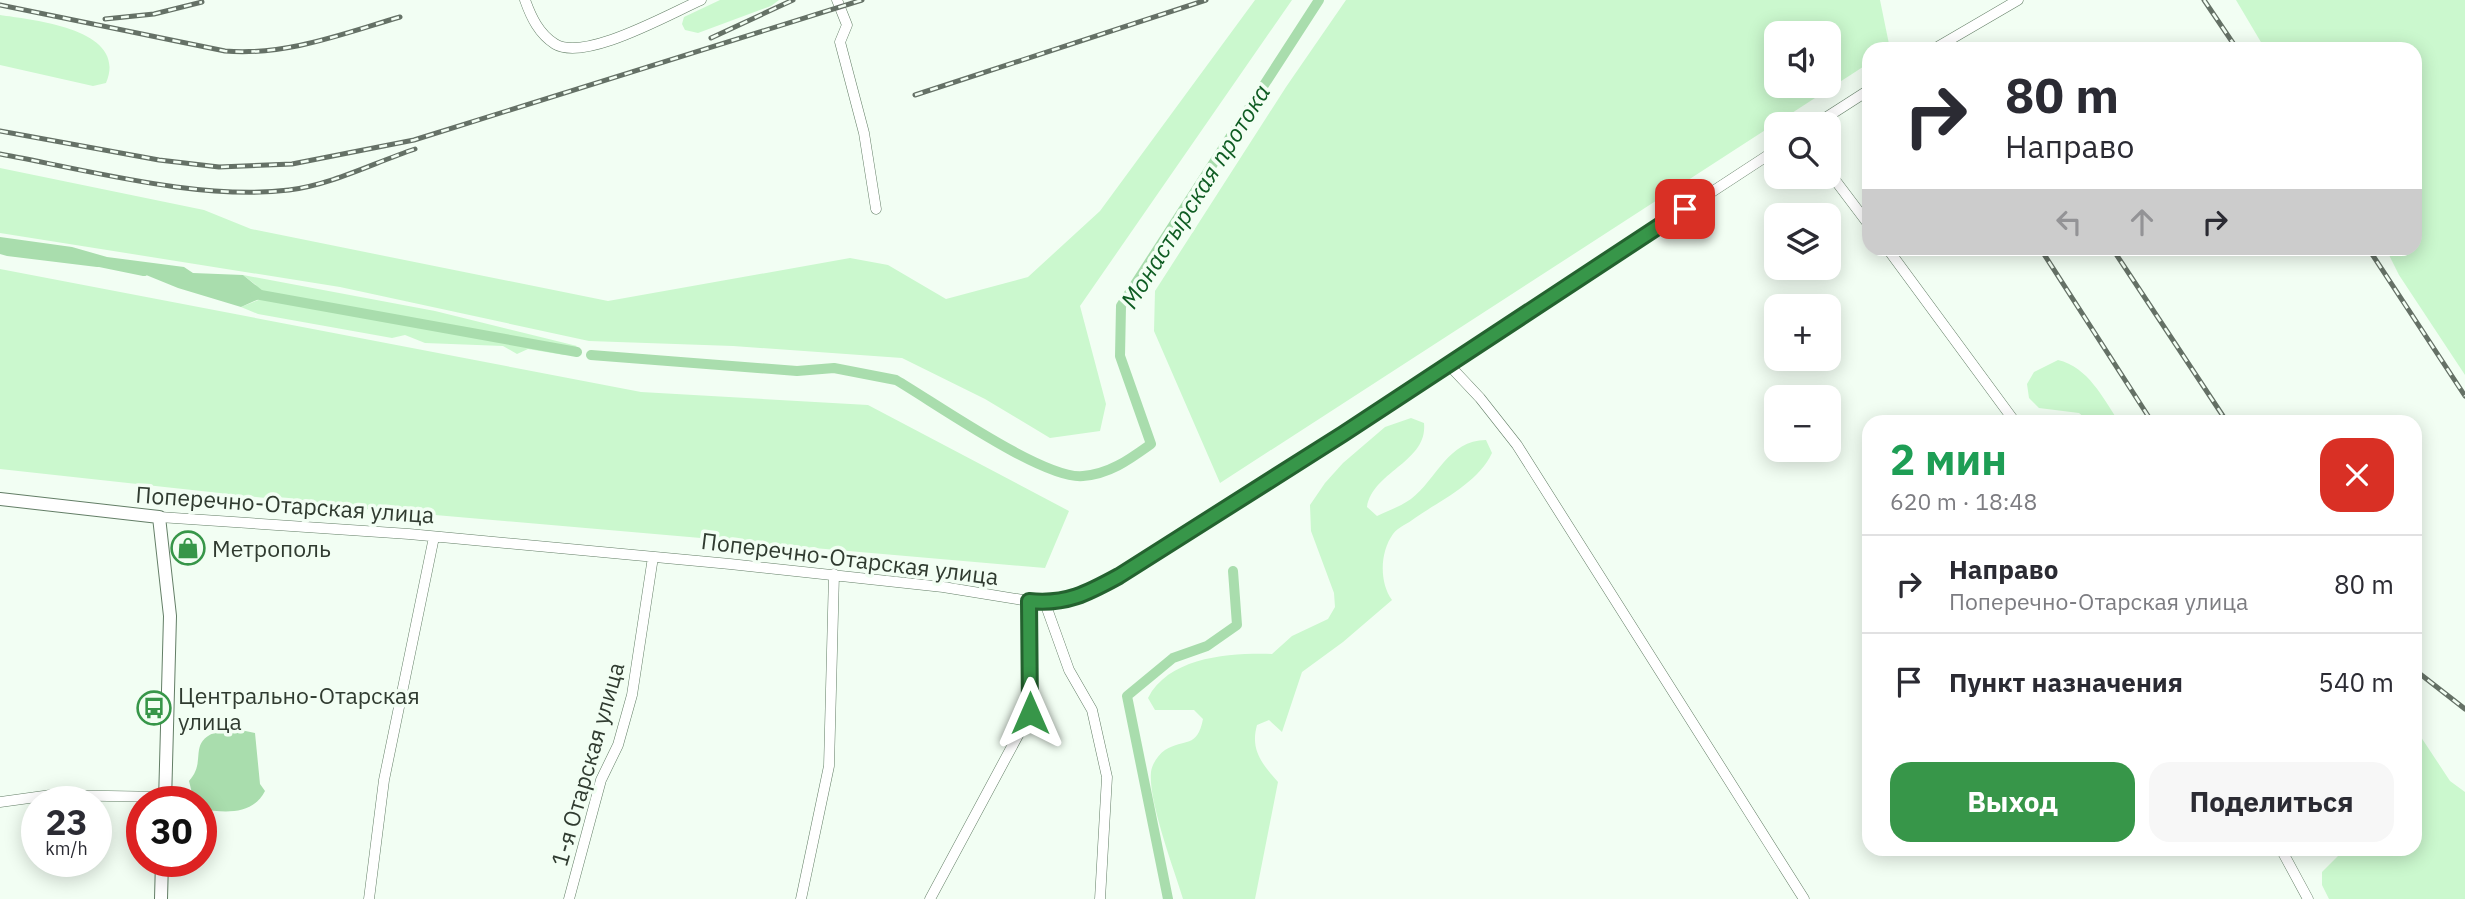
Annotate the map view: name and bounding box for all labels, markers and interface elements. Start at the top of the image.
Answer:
map controls [1764,21,1841,462]
button: sound [1764,21,1841,98]
text: 80 m [2005,63,2119,126]
icon: right [1890,70,1981,161]
water label: Монастырская протока [1113,78,1277,314]
button: search [1764,112,1841,189]
text: Направо [2005,125,2134,167]
pin [1655,179,1715,239]
icon: arrive [1666,190,1704,228]
button: layers [1764,203,1841,280]
icon: left [2050,203,2088,241]
icon: ahead [2123,203,2161,241]
icon: right [2196,203,2234,241]
button: + [1764,294,1841,371]
button: − [1764,385,1841,462]
text: 2 мин [1890,432,2007,487]
button: close [2320,438,2394,512]
street label: Поперечно-Отарская улица [135,479,435,529]
text: 620 m · 18:48 [1890,486,2037,516]
street label: Поперечно-Отарская улица [700,525,1000,591]
shop icon: Метрополь [169,529,207,567]
place label: Метрополь [212,533,331,563]
text: Направо [1949,552,2058,586]
icon: right [1890,565,1928,603]
text: 80 m [2334,567,2394,601]
text: Поперечно-Отарская улица [1949,586,2248,616]
street label: 1-я Отарская улица [544,659,630,869]
icon: arrive [1890,663,1928,701]
text: Пункт назначения [1949,665,2183,699]
text: 540 m [2318,665,2394,699]
position arrow [993,676,1067,750]
place label: Центрально-Отарская улица [178,680,420,736]
bus stop icon: Центрально-Отарская улица [135,689,173,727]
button: Выход [1890,762,2135,842]
button: Поделиться [2149,762,2394,842]
speed limit sign: 30 [126,786,217,877]
text: 23 [45,799,88,845]
text: km/h [45,837,88,860]

